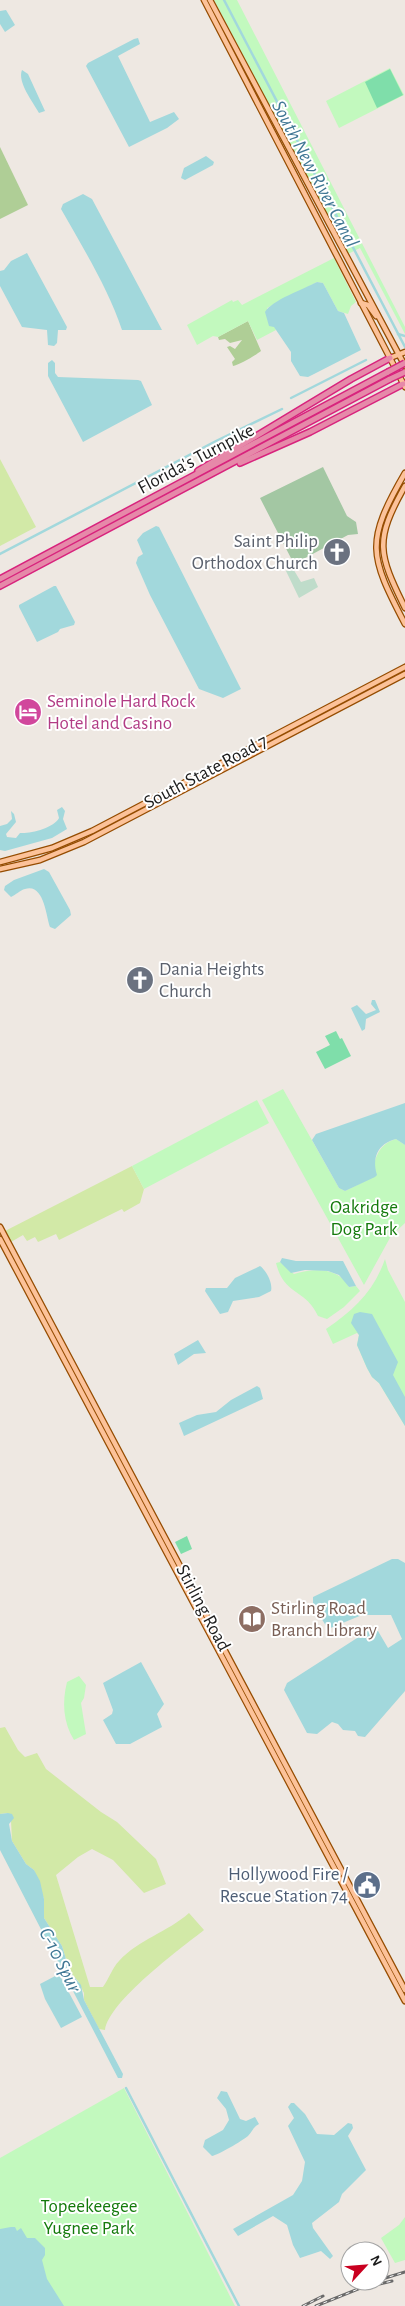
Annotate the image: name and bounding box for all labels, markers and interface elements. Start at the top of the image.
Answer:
water label: South New River Canal [268,97,362,251]
street label: Florida's Turnpike [135,420,257,498]
place label: Saint Philip Orthodox Church [192,532,318,573]
church icon: Saint Philip Orthodox Church [322,537,352,567]
place label: Seminole Hard Rock Hotel and Casino [47,692,196,733]
hotel icon: Seminole Hard Rock Hotel and Casino [13,697,43,727]
street label: South State Road 7 [141,731,271,813]
place label: Dania Heights Church [159,960,264,1001]
church icon: Dania Heights Church [125,965,155,995]
park label: Oakridge Dog Park [330,1198,398,1239]
street label: Stirling Road [172,1562,234,1655]
place label: Stirling Road Branch Library [271,1599,377,1640]
library icon: Stirling Road Branch Library [237,1604,267,1634]
place label: Hollywood Fire / Rescue Station 74 [220,1865,349,1906]
public building icon: Hollywood Fire / Rescue Station 74 [352,1870,382,1900]
water label: C-10 Spur [35,1924,85,1996]
park label: Topeekeegee Yugnee Park [40,2197,138,2238]
north arrow [340,2241,390,2291]
text: N [367,2253,384,2268]

